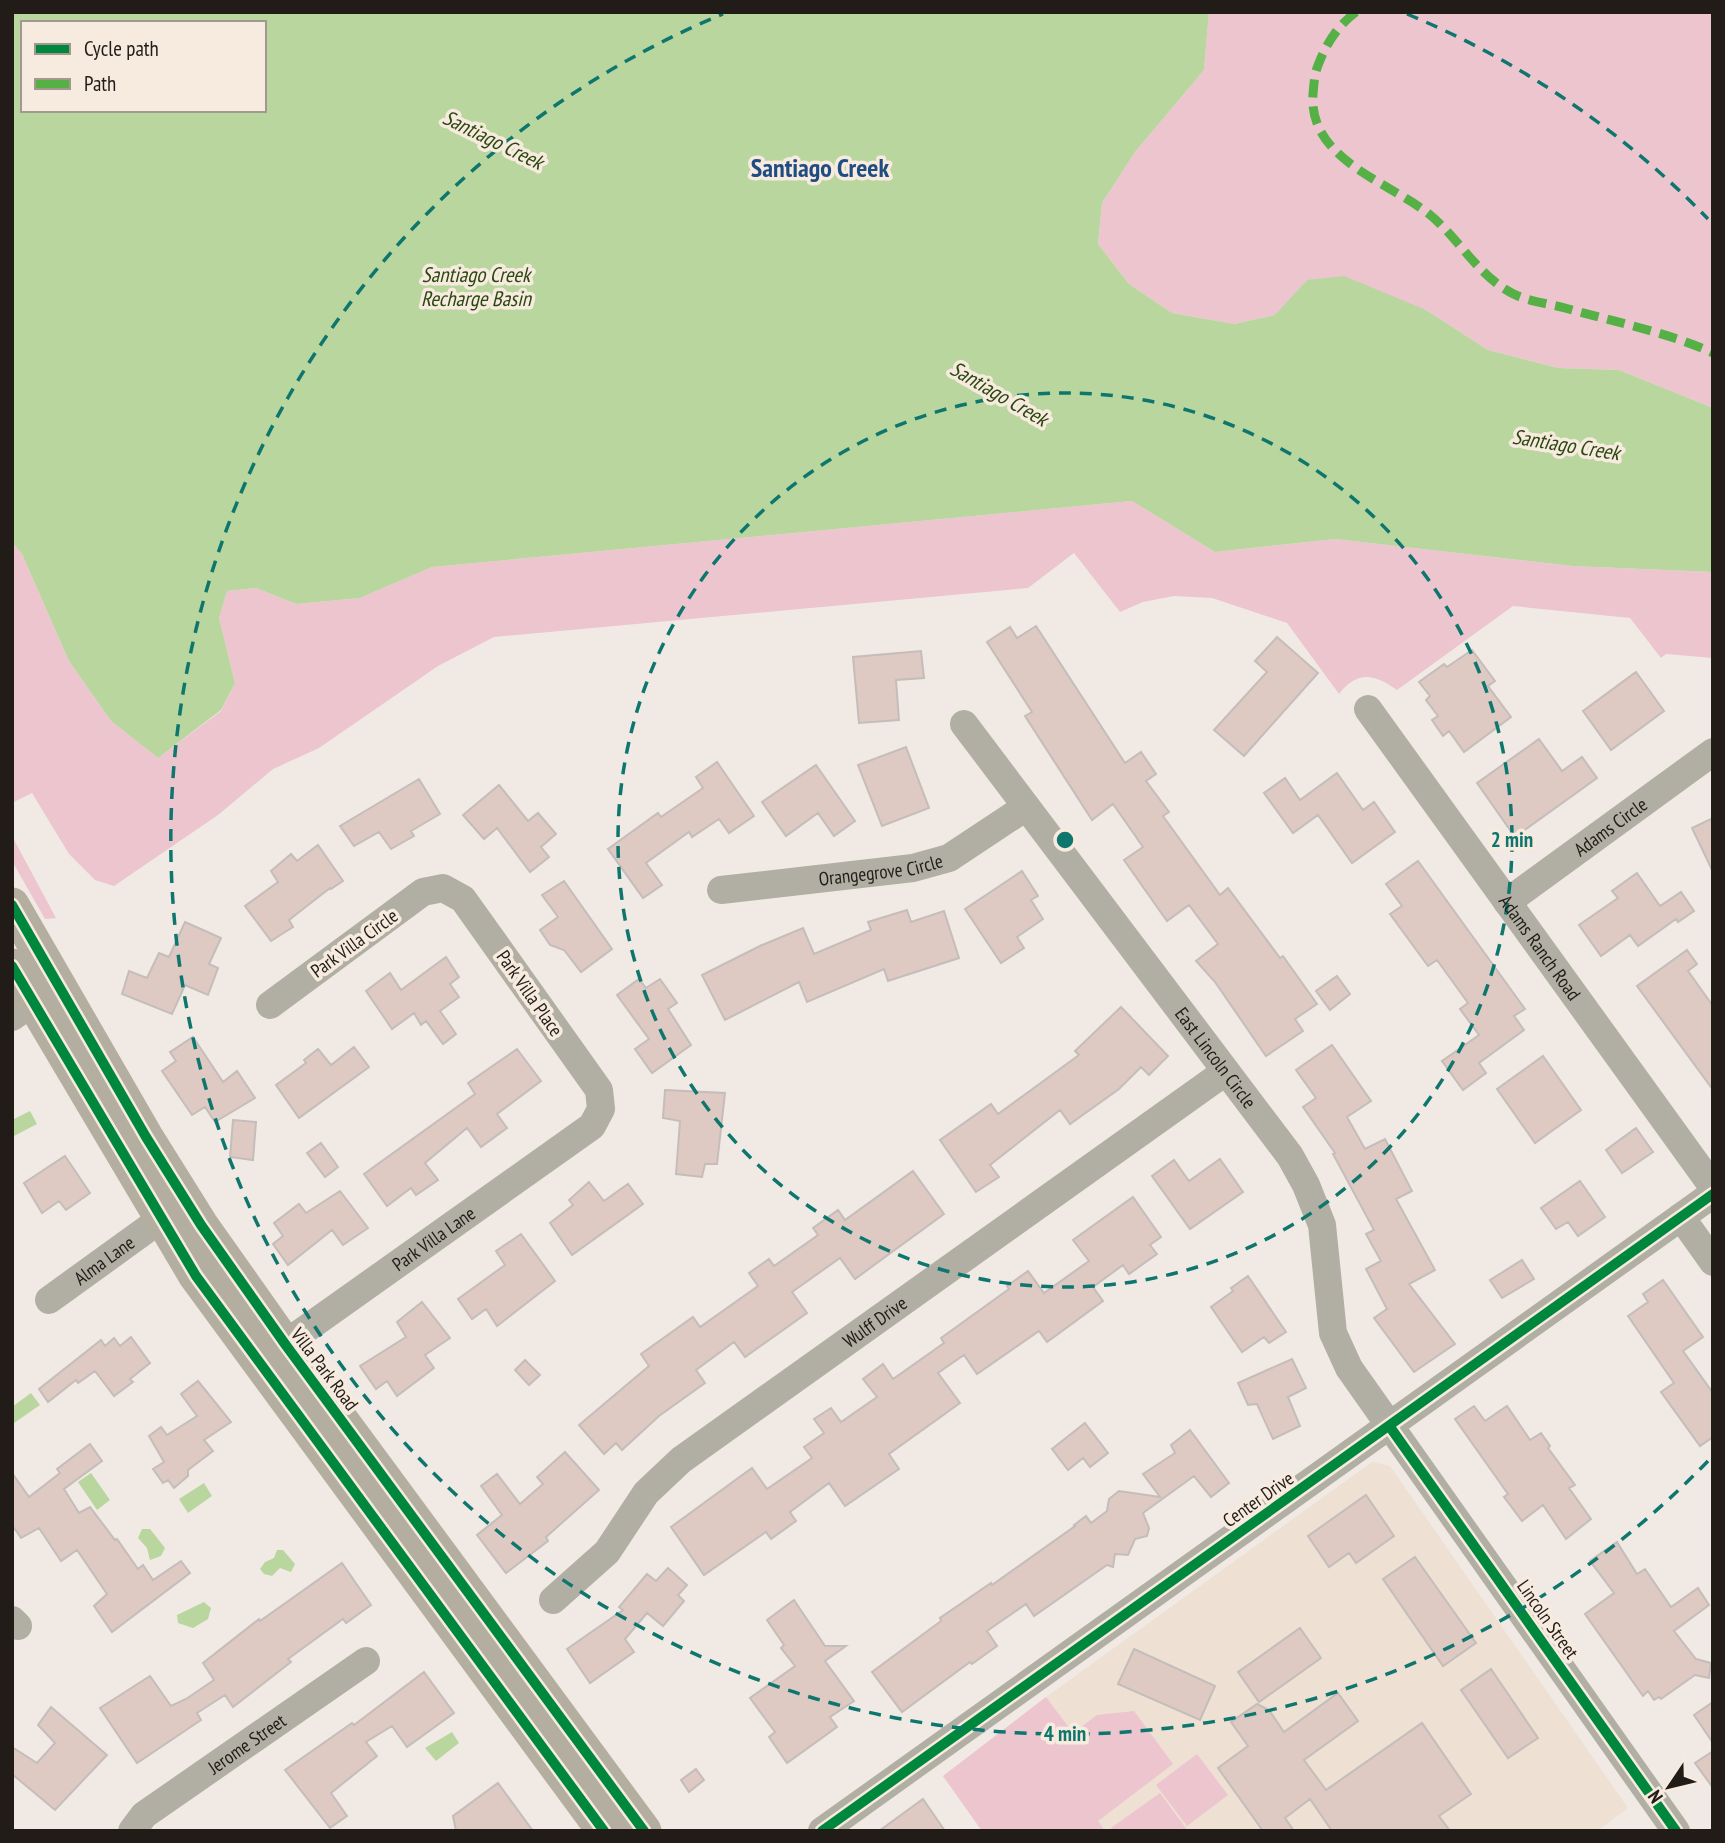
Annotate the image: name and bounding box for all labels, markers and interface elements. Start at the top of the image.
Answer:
legend [21,21,266,112]
text: Cycle path [84,35,159,62]
text: Path [84,70,116,97]
water label: Santiago Creek [439,104,550,177]
district label: Santiago Creek [751,151,889,184]
water label: Santiago Creek Recharge Basin [421,261,533,312]
water label: Santiago Creek [946,355,1055,434]
water label: Santiago Creek [1510,423,1625,467]
street label: Adams Circle [1569,792,1652,861]
text: 2 min [1491,826,1533,853]
centre of rings [1053,828,1077,852]
street label: Orangegrove Circle [817,848,946,891]
street label: Adams Ranch Road [1494,890,1586,1005]
street label: Park Villa Circle [306,903,402,983]
street label: Park Villa Place [492,945,568,1041]
street label: East Lincoln Circle [1170,1002,1262,1113]
street label: Park Villa Lane [387,1201,480,1276]
street label: Alma Lane [69,1230,139,1290]
street label: Wulff Drive [838,1291,912,1353]
street label: Villa Park Road [285,1322,364,1415]
street label: Center Drive [1218,1466,1298,1532]
street label: Lincoln Street [1512,1575,1584,1664]
street label: Jerome Street [202,1708,291,1780]
text: 4 min [1044,1720,1086,1747]
north arrow [1634,1752,1704,1822]
text: N [1642,1786,1668,1808]

